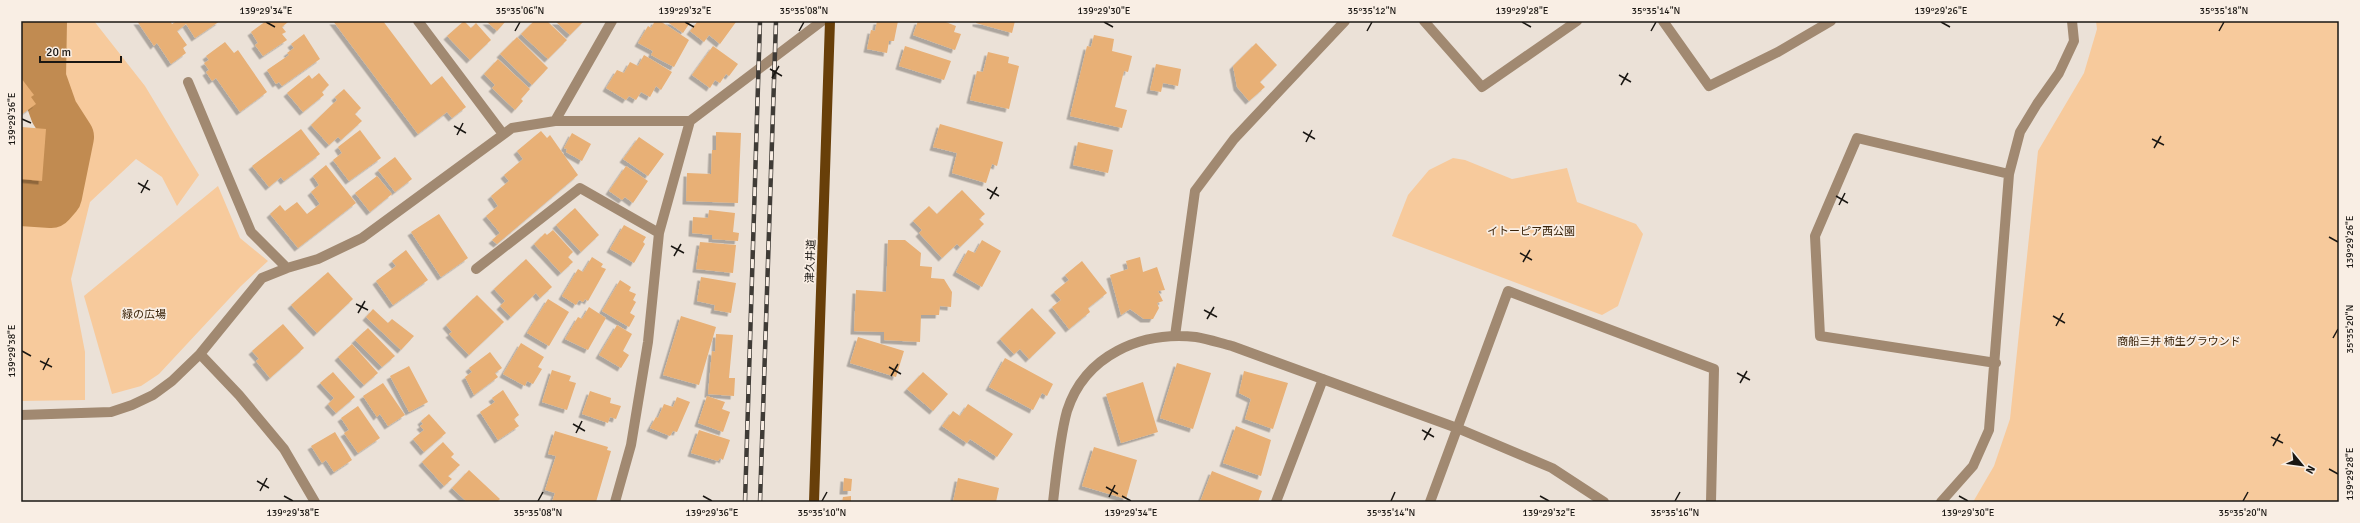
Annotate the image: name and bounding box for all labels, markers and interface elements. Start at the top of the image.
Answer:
text: 139°29'34"E [239,5,293,17]
text: 35°35'06"N [496,5,544,17]
text: 139°29'32"E [658,5,712,17]
text: 35°35'08"N [780,5,828,17]
text: 139°29'30"E [1077,5,1131,17]
text: 35°35'12"N [1348,5,1396,17]
text: 139°29'28"E [1495,5,1549,17]
text: 35°35'14"N [1632,5,1680,17]
text: 139°29'26"E [1914,5,1968,17]
text: 35°35'18"N [2200,5,2248,17]
scale bar [40,38,121,64]
text: 20 m [46,45,71,60]
text: 139°29'36"E [6,92,18,146]
text: 139°29'26"E [2344,215,2356,269]
park label: イトーピア西公園 [1487,225,1575,238]
street label: 津久井道 [803,239,818,283]
text: 35°35'20"N [2344,305,2356,353]
park label: 緑の広場 [122,308,166,321]
text: 139°29'38"E [6,324,18,378]
park label: 商船三井 柿生グラウンド [2117,335,2241,348]
north arrow [2282,445,2322,485]
text: 139°29'28"E [2344,447,2356,501]
text: N [2303,463,2318,476]
text: 139°29'38"E [266,507,320,519]
text: 35°35'08"N [514,507,562,519]
text: 139°29'36"E [685,507,739,519]
text: 35°35'10"N [798,507,846,519]
text: 139°29'34"E [1104,507,1158,519]
text: 35°35'14"N [1367,507,1415,519]
text: 139°29'32"E [1522,507,1576,519]
text: 35°35'16"N [1651,507,1699,519]
text: 139°29'30"E [1941,507,1995,519]
text: 35°35'20"N [2219,507,2267,519]

